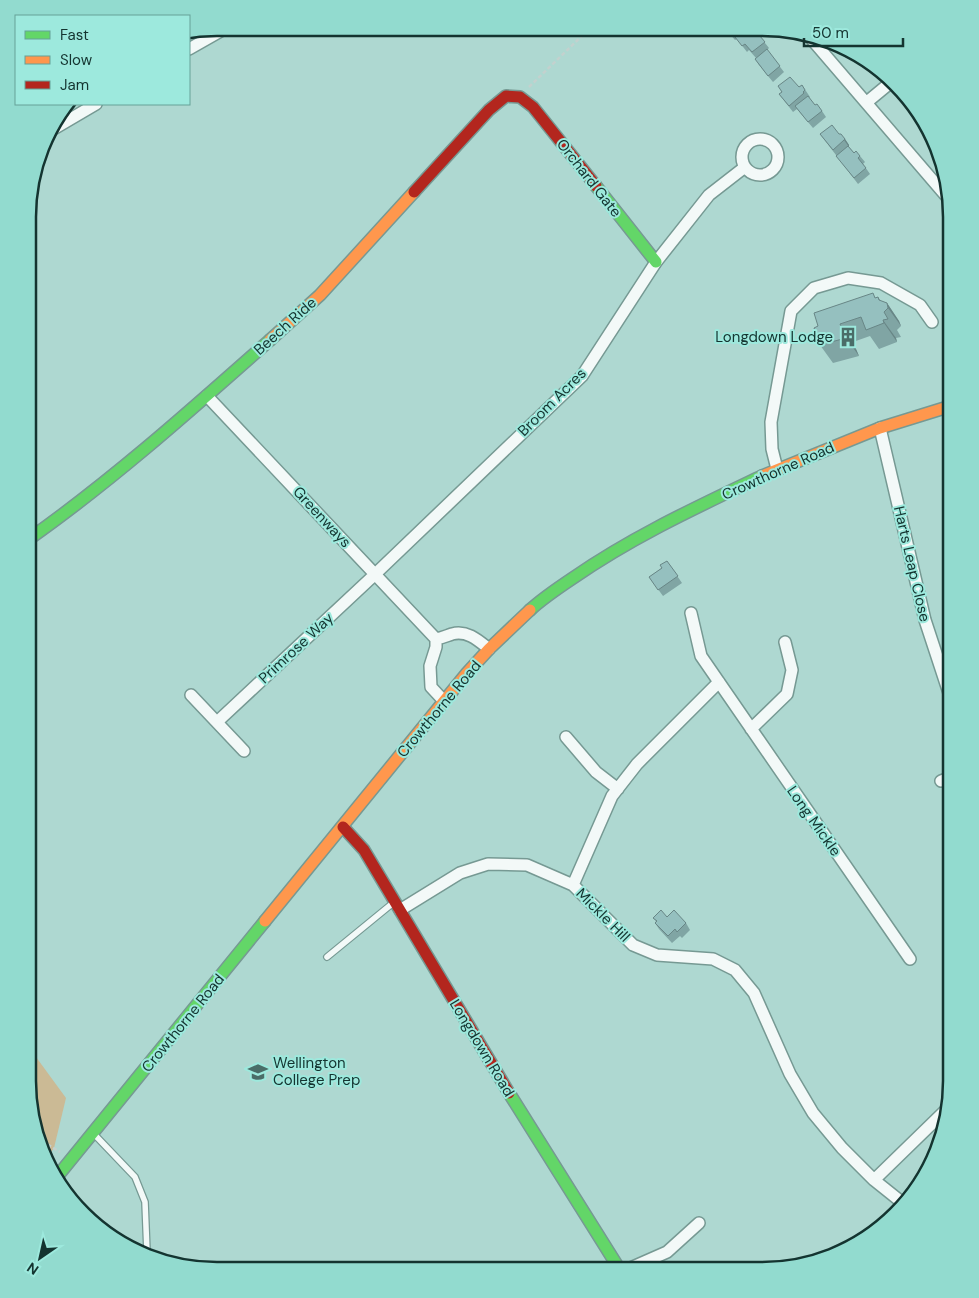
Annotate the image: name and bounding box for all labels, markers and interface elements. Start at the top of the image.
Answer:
legend [15,15,190,105]
scale bar [804,15,903,47]
text: 50 m [812,23,849,43]
text: Fast [60,25,89,45]
text: Slow [60,50,93,70]
text: Jam [60,75,89,95]
street label: Orchard Gate [552,135,626,221]
street label: Beech Ride [249,293,321,359]
building icon: Longdown Lodge [837,326,859,348]
place label: Longdown Lodge [715,327,833,347]
street label: Broom Acres [513,363,591,441]
street label: Crowthorne Road [719,437,837,505]
street label: Greenways [288,482,356,552]
street label: Harts Leap Close [889,504,935,624]
street label: Primrose Way [254,608,338,688]
street label: Crowthorne Road [392,656,486,762]
street label: Long Mickle [782,782,846,860]
street label: Mickle Hill [572,884,634,946]
street label: Crowthorne Road [137,970,229,1076]
street label: Longdown Road [445,996,519,1100]
place label: Wellington College Prep [273,1053,360,1090]
school or university icon: Wellington College Prep [247,1061,269,1083]
north arrow [15,1233,65,1283]
text: N [23,1258,42,1279]

